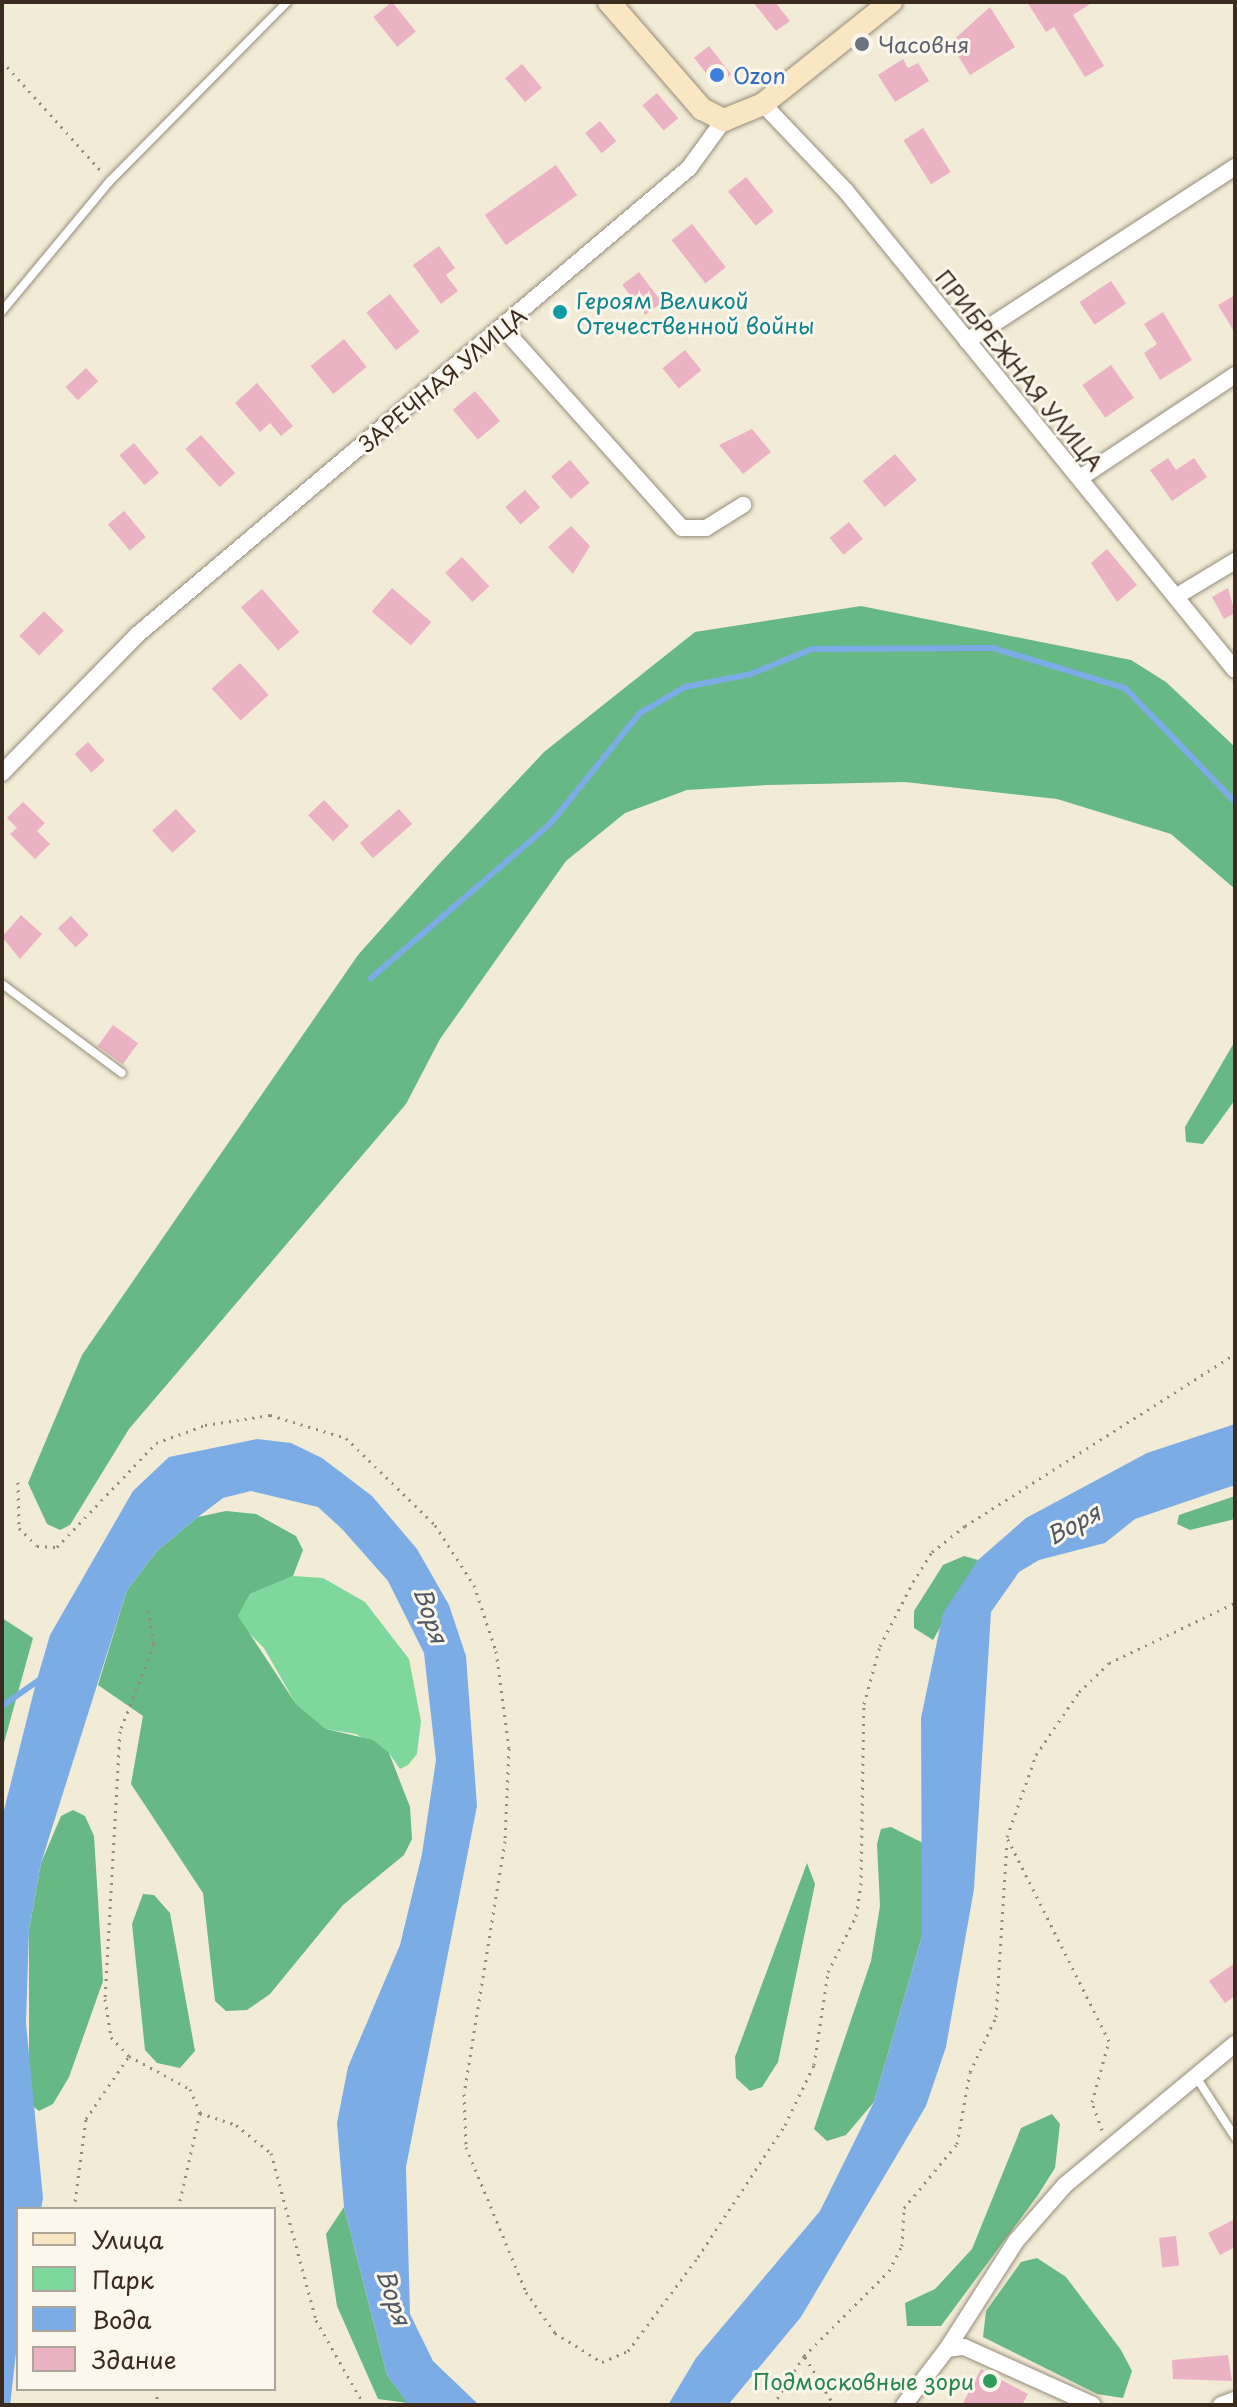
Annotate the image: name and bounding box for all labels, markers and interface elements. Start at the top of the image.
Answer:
place label: Часовня [878,31,969,57]
marker: Часовня [853,35,871,53]
place label: Ozon [733,62,786,88]
marker: Ozon [708,66,726,84]
street label: ПРИБРЕЖНАЯ УЛИЦА [931,264,1109,476]
place label: Героям Великой Отечественной войны [576,286,815,338]
street label: ЗАРЕЧНАЯ УЛИЦА [353,301,531,457]
marker: Героям Великой Отечественной войны [551,303,569,321]
water label: Воря [1041,1497,1105,1551]
water label: Воря [408,1583,454,1647]
legend [16,2207,276,2391]
text: Улица [92,2221,164,2257]
text: Парк [92,2261,154,2297]
water label: Воря [371,2265,417,2329]
text: Вода [92,2301,151,2337]
text: Здание [92,2341,177,2377]
place label: Подмосковные зори [753,2368,974,2394]
marker: Подмосковные зори [981,2372,999,2390]

